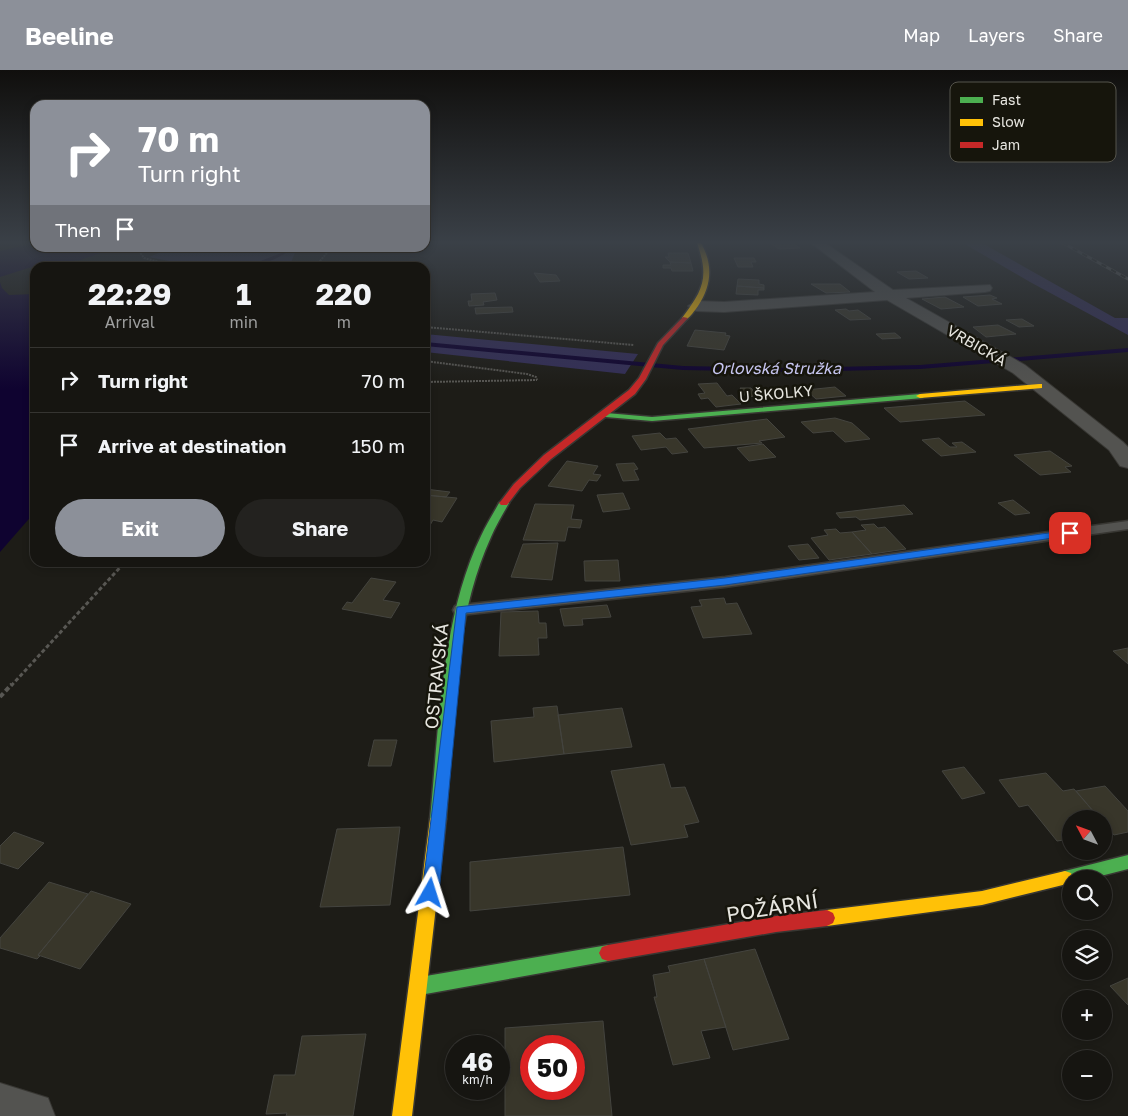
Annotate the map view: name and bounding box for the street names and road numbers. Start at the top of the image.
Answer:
street label: VRBICKÁ [944,321,1010,369]
street label: U ŠKOLKY [738,381,814,405]
street label: OSTRAVSKÁ [419,622,453,730]
street label: POŽÁRNÍ [724,887,821,927]

